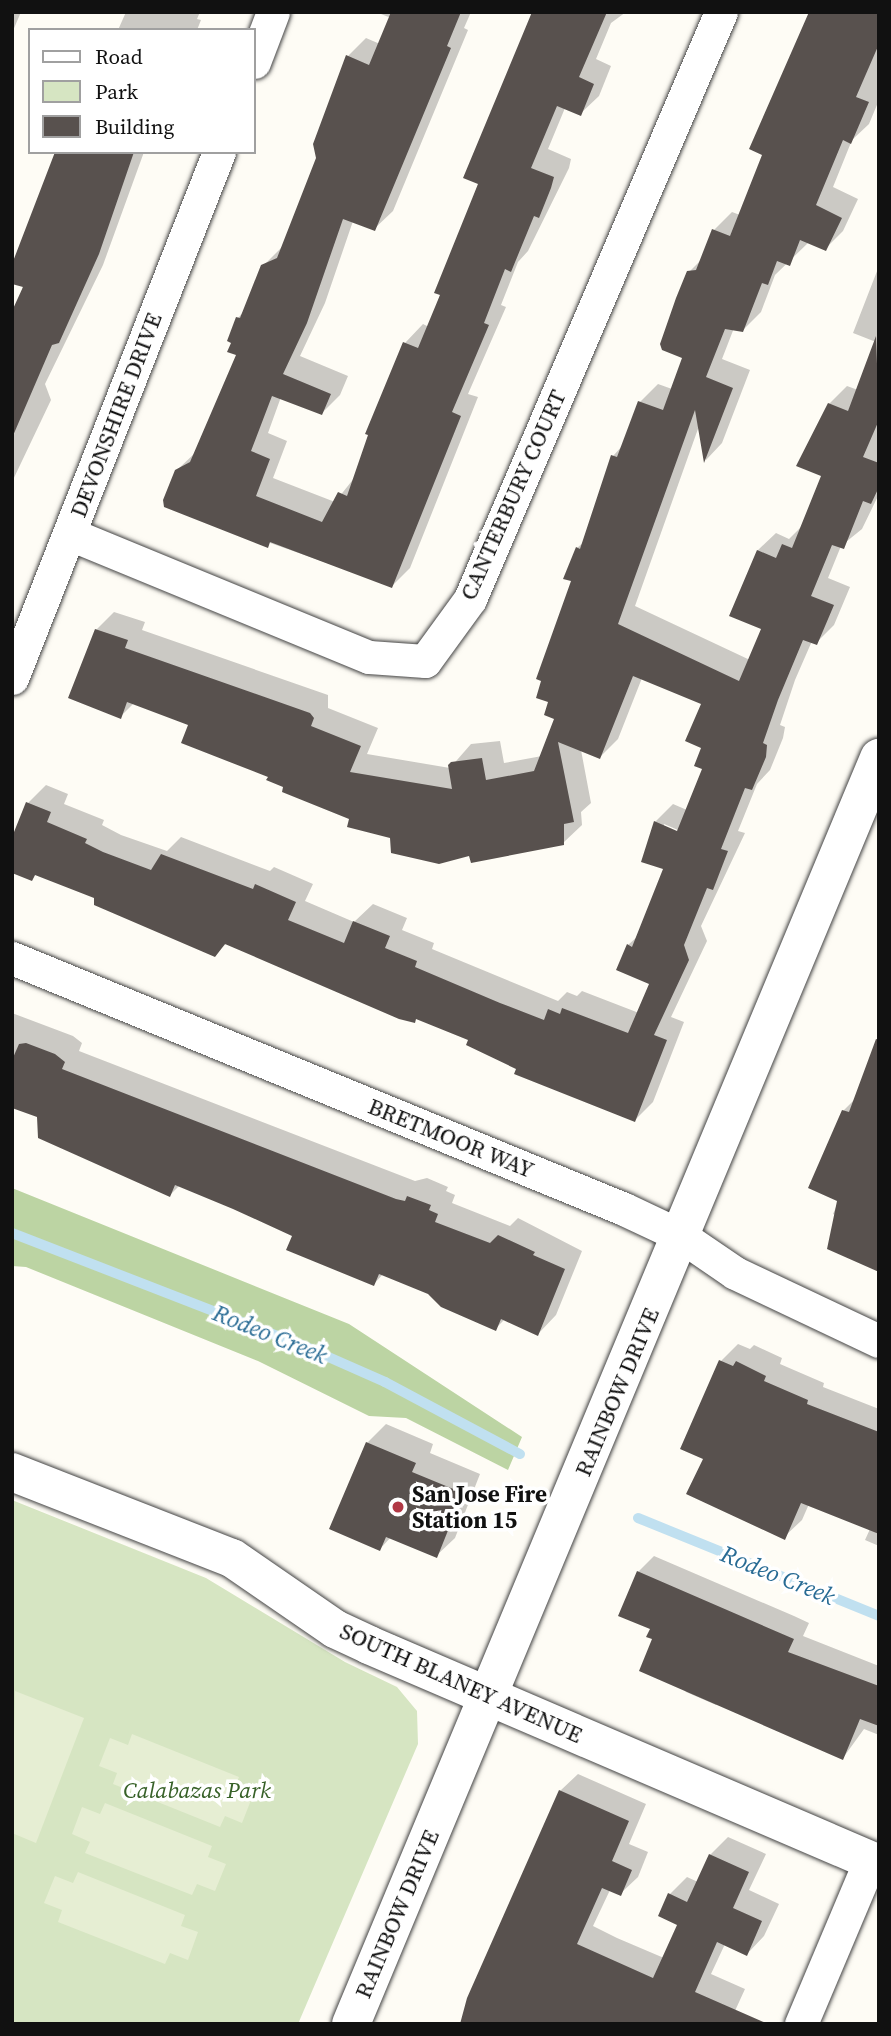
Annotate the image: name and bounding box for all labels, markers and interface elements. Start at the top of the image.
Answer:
legend [28,28,256,154]
text: Road [95,42,143,71]
text: Park [95,77,138,106]
text: Building [95,112,174,141]
street label: DEVONSHIRE DRIVE [64,309,168,521]
street label: CANTERBURY COURT [454,385,572,605]
street label: BRETMOOR WAY [364,1092,538,1184]
water label: Rodeo Creek [209,1298,331,1370]
street label: RAINBOW DRIVE [569,1303,665,1481]
place label: San Jose Fire Station 15 [412,1480,547,1534]
marker: San Jose Fire Station 15 [390,1499,406,1515]
water label: Rodeo Creek [717,1539,839,1611]
street label: SOUTH BLANEY AVENUE [335,1617,587,1749]
park label: Calabazas Park [123,1776,271,1804]
street label: RAINBOW DRIVE [349,1825,445,2003]

